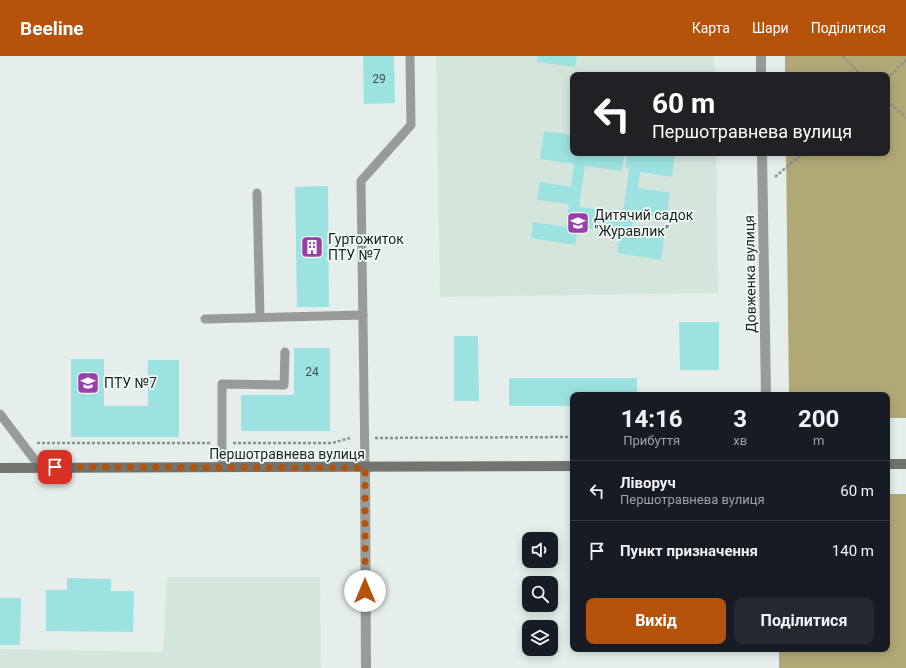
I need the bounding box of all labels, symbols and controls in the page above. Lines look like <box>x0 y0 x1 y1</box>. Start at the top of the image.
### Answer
text: Beeline <box>20 17 84 40</box>
text: Карта <box>692 20 730 36</box>
text: Шари <box>752 20 789 36</box>
text: Поділитися <box>811 20 886 36</box>
house number: 29 <box>372 72 386 86</box>
text: 60 m <box>652 87 715 120</box>
icon: left <box>586 88 638 140</box>
text: Першотравнева вулиця <box>652 121 852 142</box>
place label: Дитячий садок "Журавлик" <box>594 207 694 239</box>
school or university icon: Дитячий садок "Журавлик" <box>565 210 591 236</box>
street label: Довженка вулиця <box>741 215 759 333</box>
place label: Гуртожиток ПТУ №7 <box>328 231 404 263</box>
building icon: Гуртожиток ПТУ №7 <box>299 234 325 260</box>
house number: 24 <box>305 365 319 379</box>
school or university icon: ПТУ №7 <box>75 370 101 396</box>
place label: ПТУ №7 <box>104 375 157 391</box>
text: 14:16 <box>621 405 683 433</box>
text: 3 <box>733 405 747 433</box>
text: 200 <box>798 405 839 433</box>
text: Прибуття <box>623 433 680 448</box>
text: хв <box>733 433 747 448</box>
text: m <box>813 433 824 448</box>
street label: Першотравнева вулиця <box>209 446 365 462</box>
pin <box>38 450 72 484</box>
icon: arrive <box>44 456 66 478</box>
text: Ліворуч <box>620 474 676 492</box>
icon: left <box>586 480 608 502</box>
text: 60 m <box>840 482 874 500</box>
text: Першотравнева вулиця <box>620 492 765 507</box>
map controls <box>522 532 558 656</box>
button: sound <box>522 532 558 568</box>
icon: arrive <box>586 540 608 562</box>
text: Пункт призначення <box>620 542 758 560</box>
text: 140 m <box>832 542 874 560</box>
position arrow <box>344 570 386 612</box>
button: search <box>522 576 558 612</box>
button: Вихід <box>586 598 726 644</box>
button: Поділитися <box>734 598 874 644</box>
button: layers <box>522 620 558 656</box>

